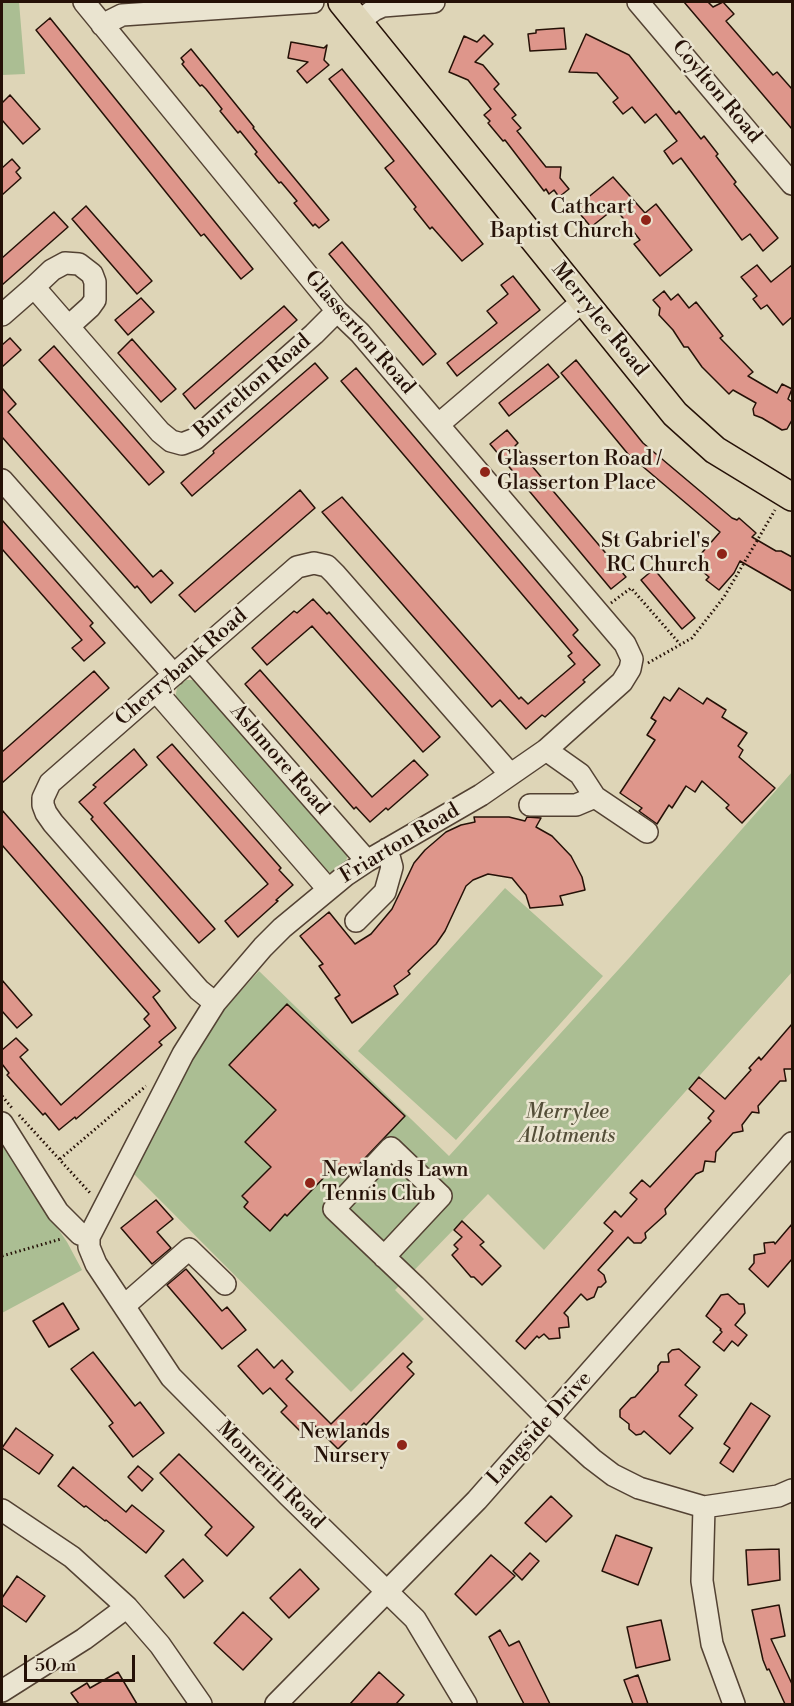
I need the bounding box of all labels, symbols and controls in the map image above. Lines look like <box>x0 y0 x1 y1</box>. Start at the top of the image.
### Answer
street label: Coylton Road <box>666 35 766 149</box>
place label: Cathcart Baptist Church <box>490 195 634 245</box>
marker: Cathcart Baptist Church <box>639 213 653 227</box>
street label: Merrylee Road <box>545 258 653 382</box>
street label: Glasserton Road <box>298 266 420 400</box>
street label: Burrelton Road <box>189 329 317 445</box>
place label: Glasserton Road / Glasserton Place <box>497 447 661 497</box>
marker: Glasserton Road / Glasserton Place <box>478 465 492 479</box>
place label: St Gabriel's RC Church <box>601 529 710 579</box>
marker: St Gabriel's RC Church <box>715 547 729 561</box>
street label: Cherrybank Road <box>111 604 253 732</box>
street label: Ashmore Road <box>224 699 334 821</box>
street label: Friarton Road <box>336 798 464 890</box>
park label: Merrylee Allotments <box>519 1100 615 1150</box>
place label: Newlands Lawn Tennis Club <box>322 1158 469 1208</box>
marker: Newlands Lawn Tennis Club <box>303 1176 317 1190</box>
street label: Langside Drive <box>482 1367 598 1491</box>
street label: Monreith Road <box>211 1417 329 1535</box>
place label: Newlands Nursery <box>299 1420 390 1470</box>
marker: Newlands Nursery <box>395 1438 409 1452</box>
scale bar <box>27 1643 138 1681</box>
text: 50 m <box>35 1654 76 1677</box>

